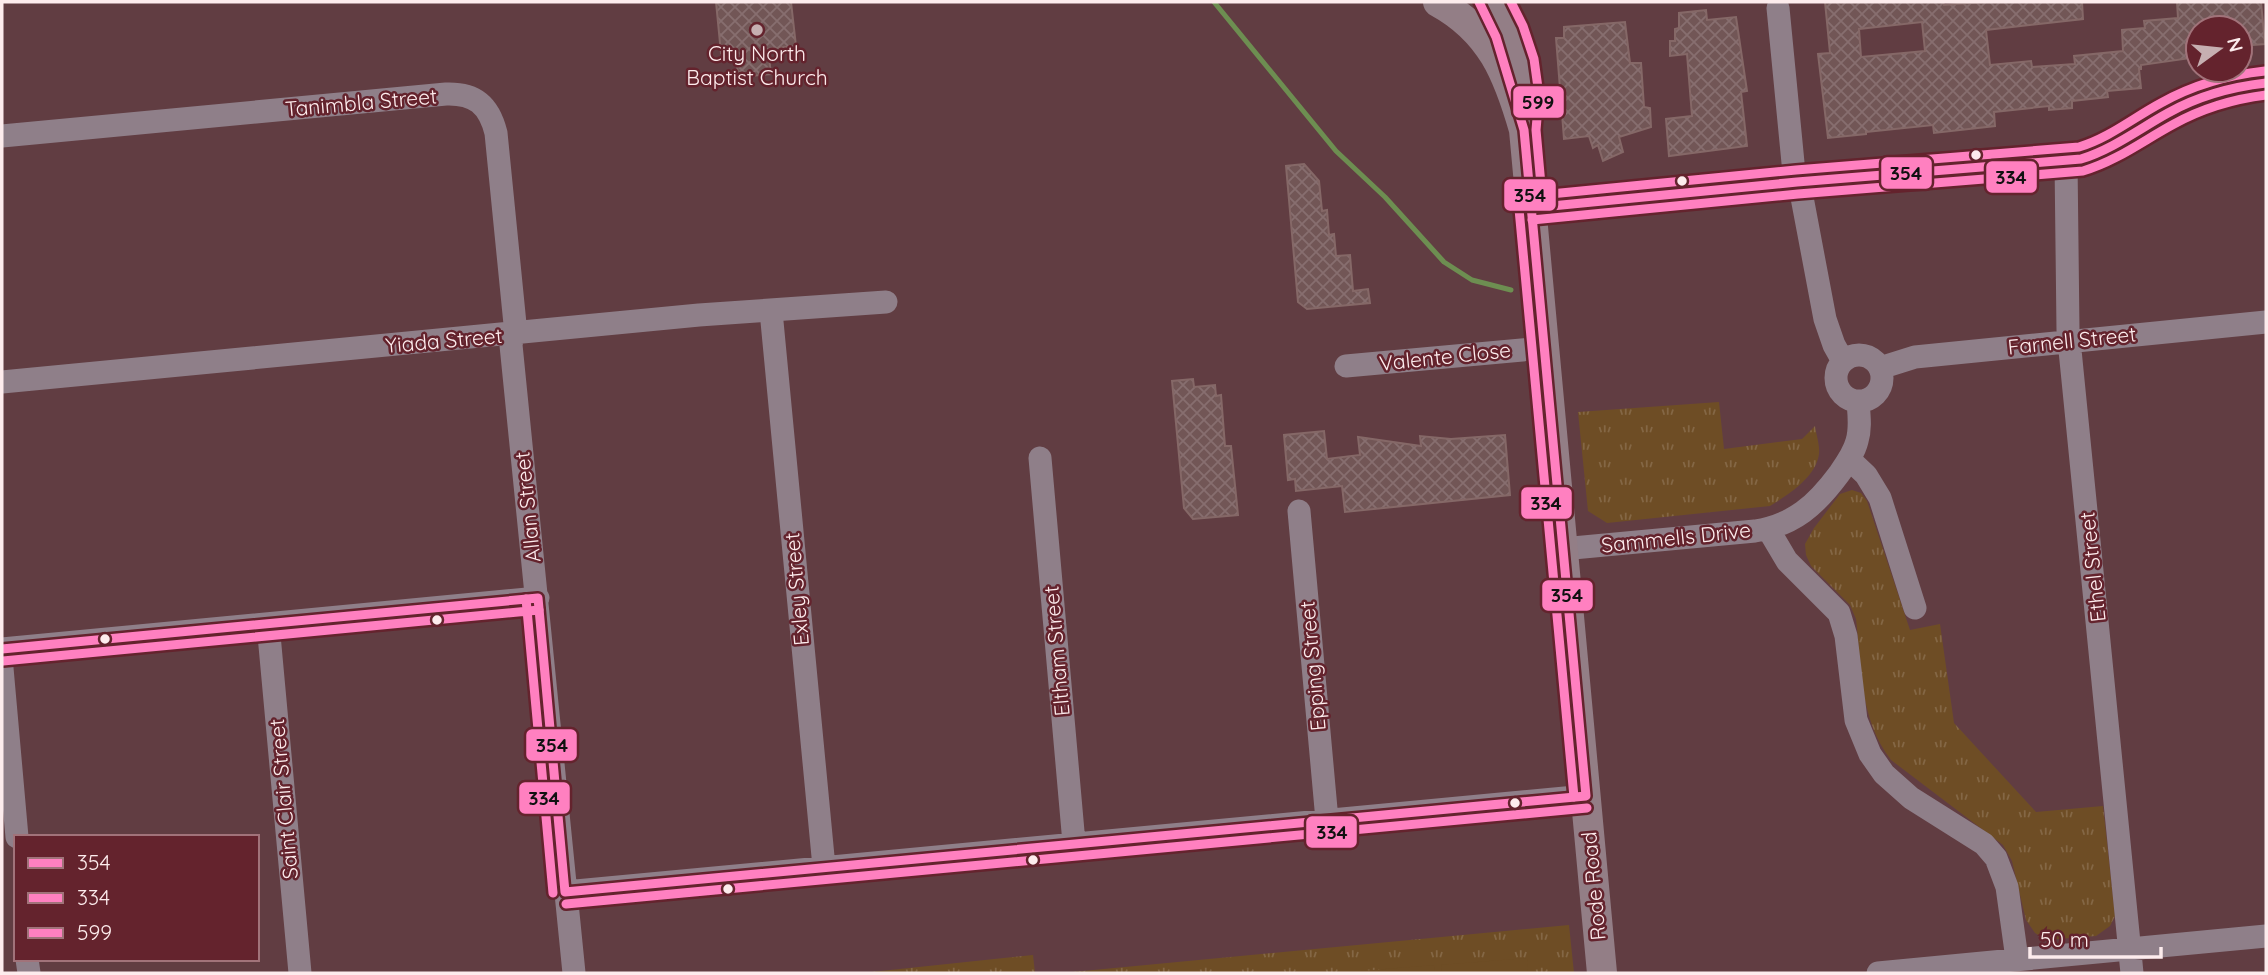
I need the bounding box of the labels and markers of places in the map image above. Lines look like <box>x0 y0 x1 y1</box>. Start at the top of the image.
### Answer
marker: City North Baptist Church <box>749 22 765 38</box>
place label: City North Baptist Church <box>686 40 828 90</box>
unlabelled marker <box>1969 148 1983 162</box>
unlabelled marker <box>1675 174 1689 188</box>
unlabelled marker <box>430 613 444 627</box>
unlabelled marker <box>98 632 112 646</box>
unlabelled marker <box>1508 796 1522 810</box>
unlabelled marker <box>1026 853 1040 867</box>
unlabelled marker <box>721 882 735 896</box>

